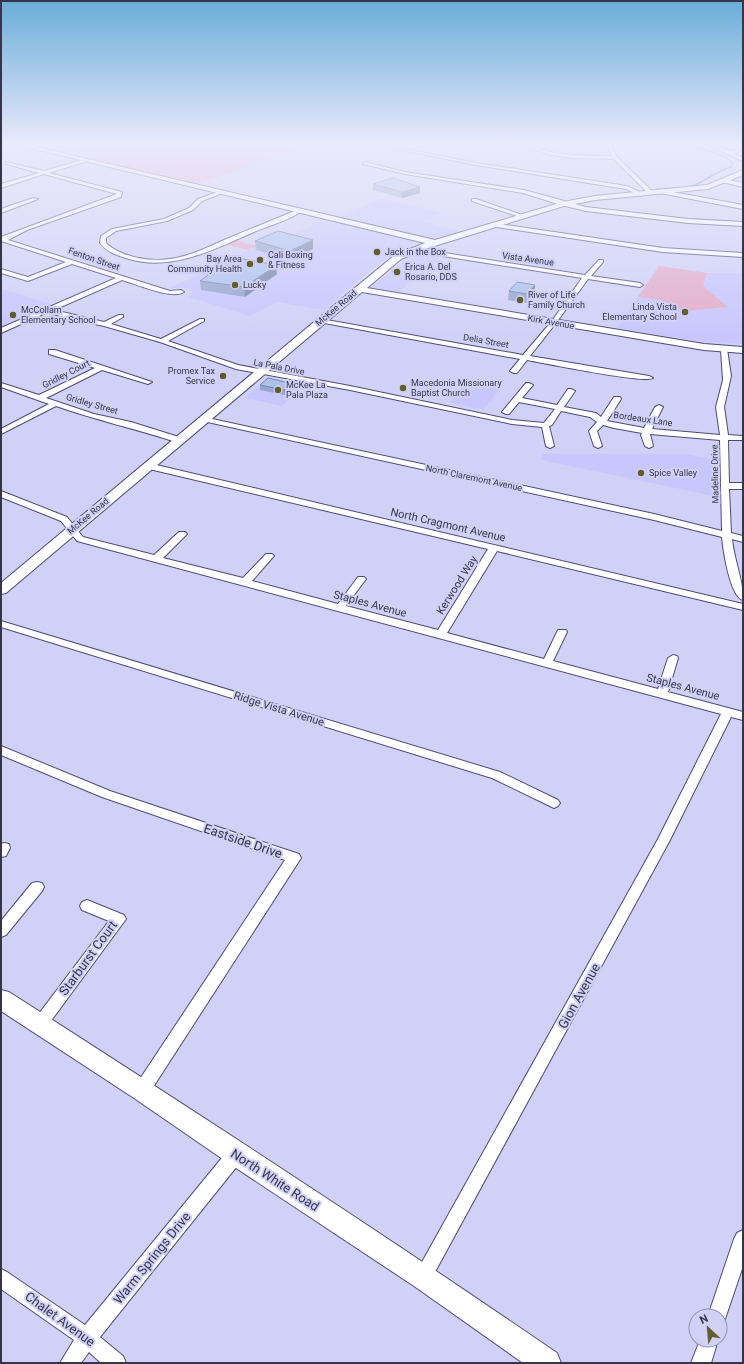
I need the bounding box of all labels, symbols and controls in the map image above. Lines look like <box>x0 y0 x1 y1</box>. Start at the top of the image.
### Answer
street label: Fenton Street <box>67 246 121 272</box>
marker: Jack in the Box <box>372 247 382 257</box>
place label: Jack in the Box <box>385 247 446 257</box>
place label: Cali Boxing & Fitness <box>268 250 313 270</box>
street label: Vista Avenue <box>502 250 555 268</box>
place label: Bay Area Community Health <box>167 254 242 274</box>
marker: Cali Boxing & Fitness <box>255 255 265 265</box>
marker: Bay Area Community Health <box>245 259 255 269</box>
place label: Erica A. Del Rosario, DDS <box>405 262 457 282</box>
marker: Erica A. Del Rosario, DDS <box>392 267 402 277</box>
marker: Lucky <box>230 280 240 290</box>
place label: Lucky <box>243 280 267 290</box>
street label: McKee Road <box>313 288 359 328</box>
place label: River of Life Family Church <box>528 290 585 310</box>
marker: River of Life Family Church <box>515 295 525 305</box>
place label: Linda Vista Elementary School <box>602 302 677 322</box>
place label: McCollam Elementary School <box>21 305 96 325</box>
marker: Linda Vista Elementary School <box>680 307 690 317</box>
marker: McCollam Elementary School <box>8 310 18 320</box>
street label: Kirk Avenue <box>527 313 575 331</box>
street label: Delia Street <box>463 332 510 350</box>
street label: La Pala Drive <box>253 357 306 377</box>
street label: Gridley Court <box>41 358 91 390</box>
place label: Promex Tax Service <box>168 366 216 386</box>
marker: Promex Tax Service <box>218 371 228 381</box>
place label: Macedonia Missionary Baptist Church <box>411 378 502 398</box>
place label: McKee La Pala Plaza <box>286 380 328 400</box>
marker: Macedonia Missionary Baptist Church <box>398 383 408 393</box>
marker: McKee La Pala Plaza <box>273 385 283 395</box>
street label: Gridley Street <box>65 392 119 416</box>
street label: Bordeaux Lane <box>613 410 673 428</box>
street label: Madeline Drive <box>709 444 721 504</box>
street label: North Claremont Avenue <box>425 463 523 493</box>
marker: Spice Valley <box>636 468 646 478</box>
place label: Spice Valley <box>649 468 698 478</box>
street label: McKee Road <box>65 496 111 536</box>
street label: North Cragmont Avenue <box>389 505 507 545</box>
street label: Kerwood Way <box>434 553 481 617</box>
street label: Staples Avenue <box>332 588 408 620</box>
street label: Staples Avenue <box>645 671 721 703</box>
street label: Ridge Vista Avenue <box>232 689 326 729</box>
street label: Eastside Drive <box>202 821 284 861</box>
street label: Starburst Court <box>56 918 120 998</box>
street label: Gion Avenue <box>555 961 603 1031</box>
street label: North White Road <box>228 1146 322 1214</box>
street label: Warm Springs Drive <box>110 1209 194 1307</box>
street label: Chalet Avenue <box>22 1289 98 1349</box>
north arrow <box>688 1308 728 1348</box>
text: N <box>697 1312 710 1327</box>

